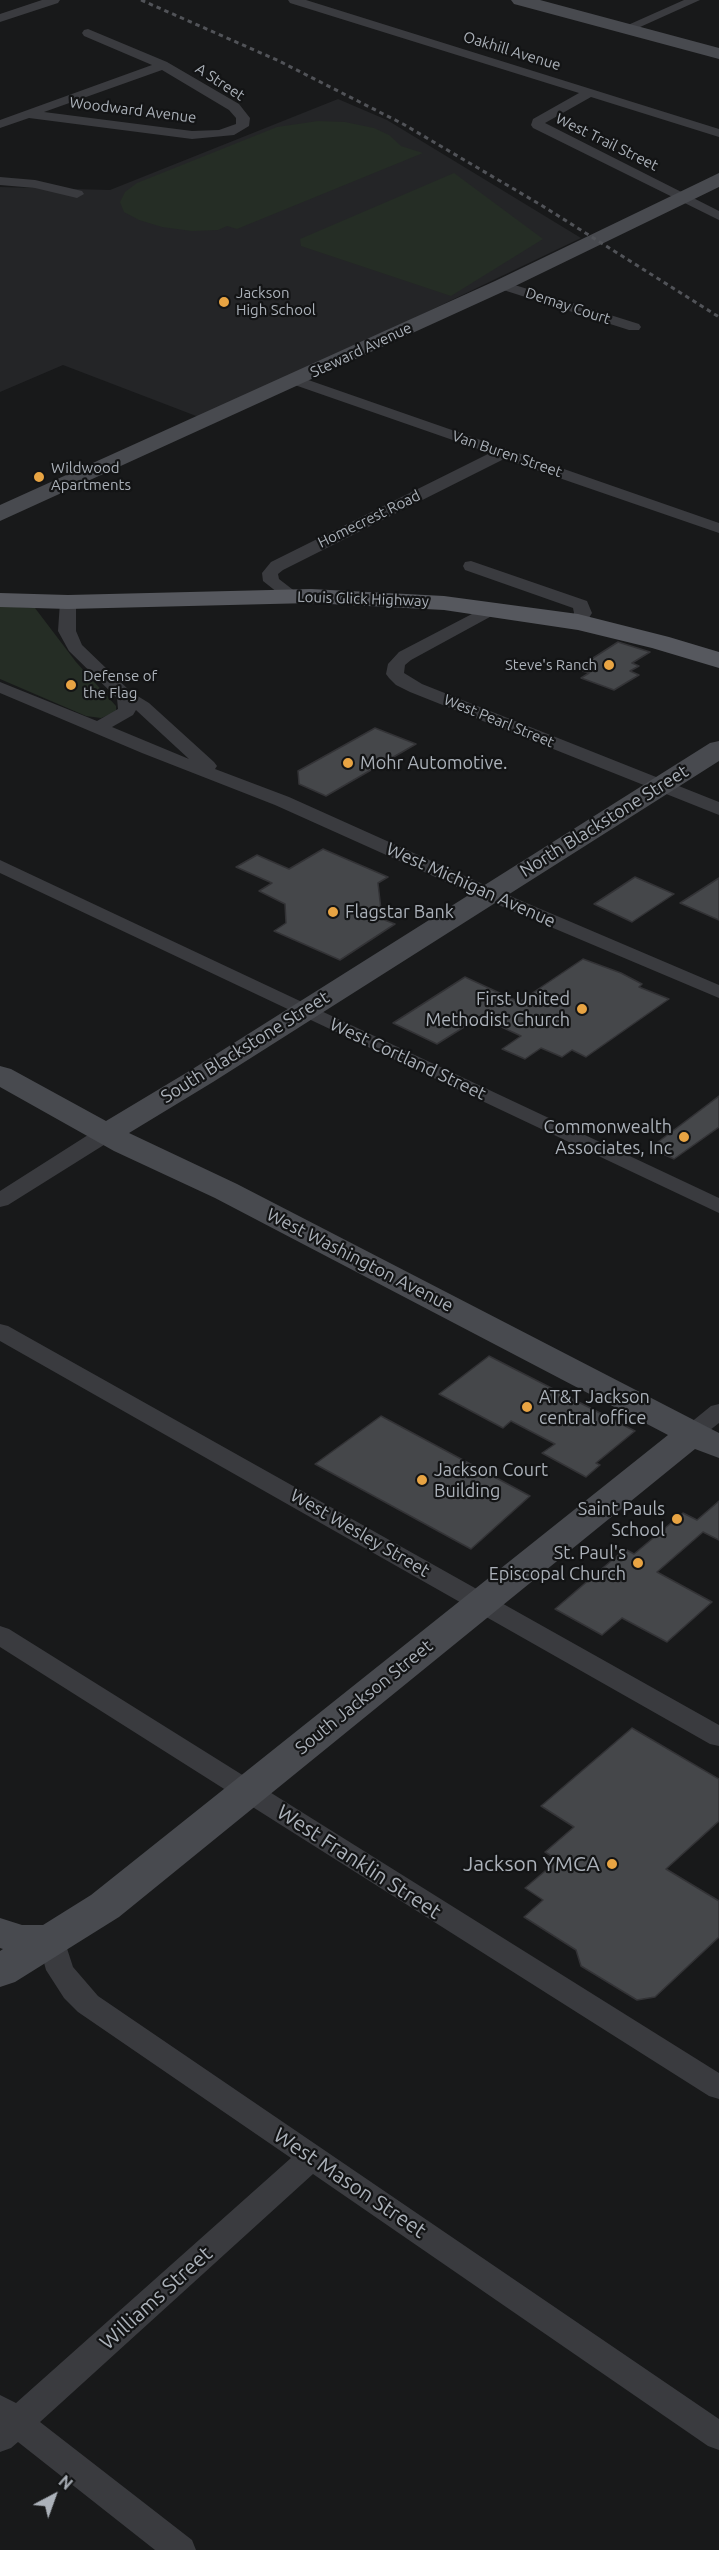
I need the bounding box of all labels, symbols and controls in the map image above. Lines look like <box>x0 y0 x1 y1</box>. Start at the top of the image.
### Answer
street label: Oakhill Avenue <box>461 28 563 74</box>
street label: A Street <box>192 59 248 105</box>
street label: Woodward Avenue <box>69 93 197 127</box>
street label: West Trail Street <box>553 109 661 175</box>
place label: Jackson High School <box>236 284 316 319</box>
street label: Demay Court <box>523 284 613 328</box>
marker: Jackson High School <box>217 295 231 309</box>
street label: Steward Avenue <box>307 319 415 381</box>
street label: Van Buren Street <box>450 427 564 481</box>
place label: Wildwood Apartments <box>51 459 131 494</box>
marker: Wildwood Apartments <box>32 470 46 484</box>
street label: Homecrest Road <box>315 486 423 552</box>
street label: Louis Glick Highway <box>297 588 429 610</box>
place label: Steve's Ranch <box>505 656 597 674</box>
marker: Steve's Ranch <box>602 658 616 672</box>
place label: Defense of the Flag <box>83 667 157 702</box>
marker: Defense of the Flag <box>64 678 78 692</box>
street label: West Pearl Street <box>441 691 557 751</box>
place label: Mohr Automotive. <box>360 752 508 774</box>
marker: Mohr Automotive. <box>341 756 355 770</box>
street label: North Blackstone Street <box>516 760 692 882</box>
street label: West Michigan Avenue <box>383 838 559 932</box>
place label: Flagstar Bank <box>345 901 454 923</box>
marker: Flagstar Bank <box>326 905 340 919</box>
street label: South Blackstone Street <box>157 986 333 1108</box>
place label: First United Methodist Church <box>426 988 570 1030</box>
marker: First United Methodist Church <box>575 1002 589 1016</box>
street label: West Cortland Street <box>326 1013 490 1105</box>
place label: Commonwealth Associates, Inc <box>543 1116 672 1158</box>
marker: Commonwealth Associates, Inc <box>677 1130 691 1144</box>
street label: West Washington Avenue <box>263 1203 457 1317</box>
place label: AT&T Jackson central office <box>539 1386 650 1428</box>
marker: AT&T Jackson central office <box>520 1400 534 1414</box>
place label: Jackson Court Building <box>434 1459 548 1502</box>
marker: Jackson Court Building <box>415 1473 429 1487</box>
street label: West Wesley Street <box>287 1484 433 1582</box>
place label: Saint Pauls School <box>578 1498 665 1540</box>
marker: Saint Pauls School <box>670 1512 684 1526</box>
place label: St. Paul's Episcopal Church <box>489 1542 626 1584</box>
marker: St. Paul's Episcopal Church <box>631 1556 645 1570</box>
street label: South Jackson Street <box>291 1635 437 1759</box>
street label: West Franklin Street <box>272 1799 446 1925</box>
place label: Jackson YMCA <box>463 1851 600 1877</box>
marker: Jackson YMCA <box>605 1857 619 1871</box>
street label: West Mason Street <box>269 2123 431 2243</box>
street label: Williams Street <box>95 2241 217 2355</box>
north arrow <box>24 2466 84 2526</box>
text: N <box>55 2472 76 2493</box>

